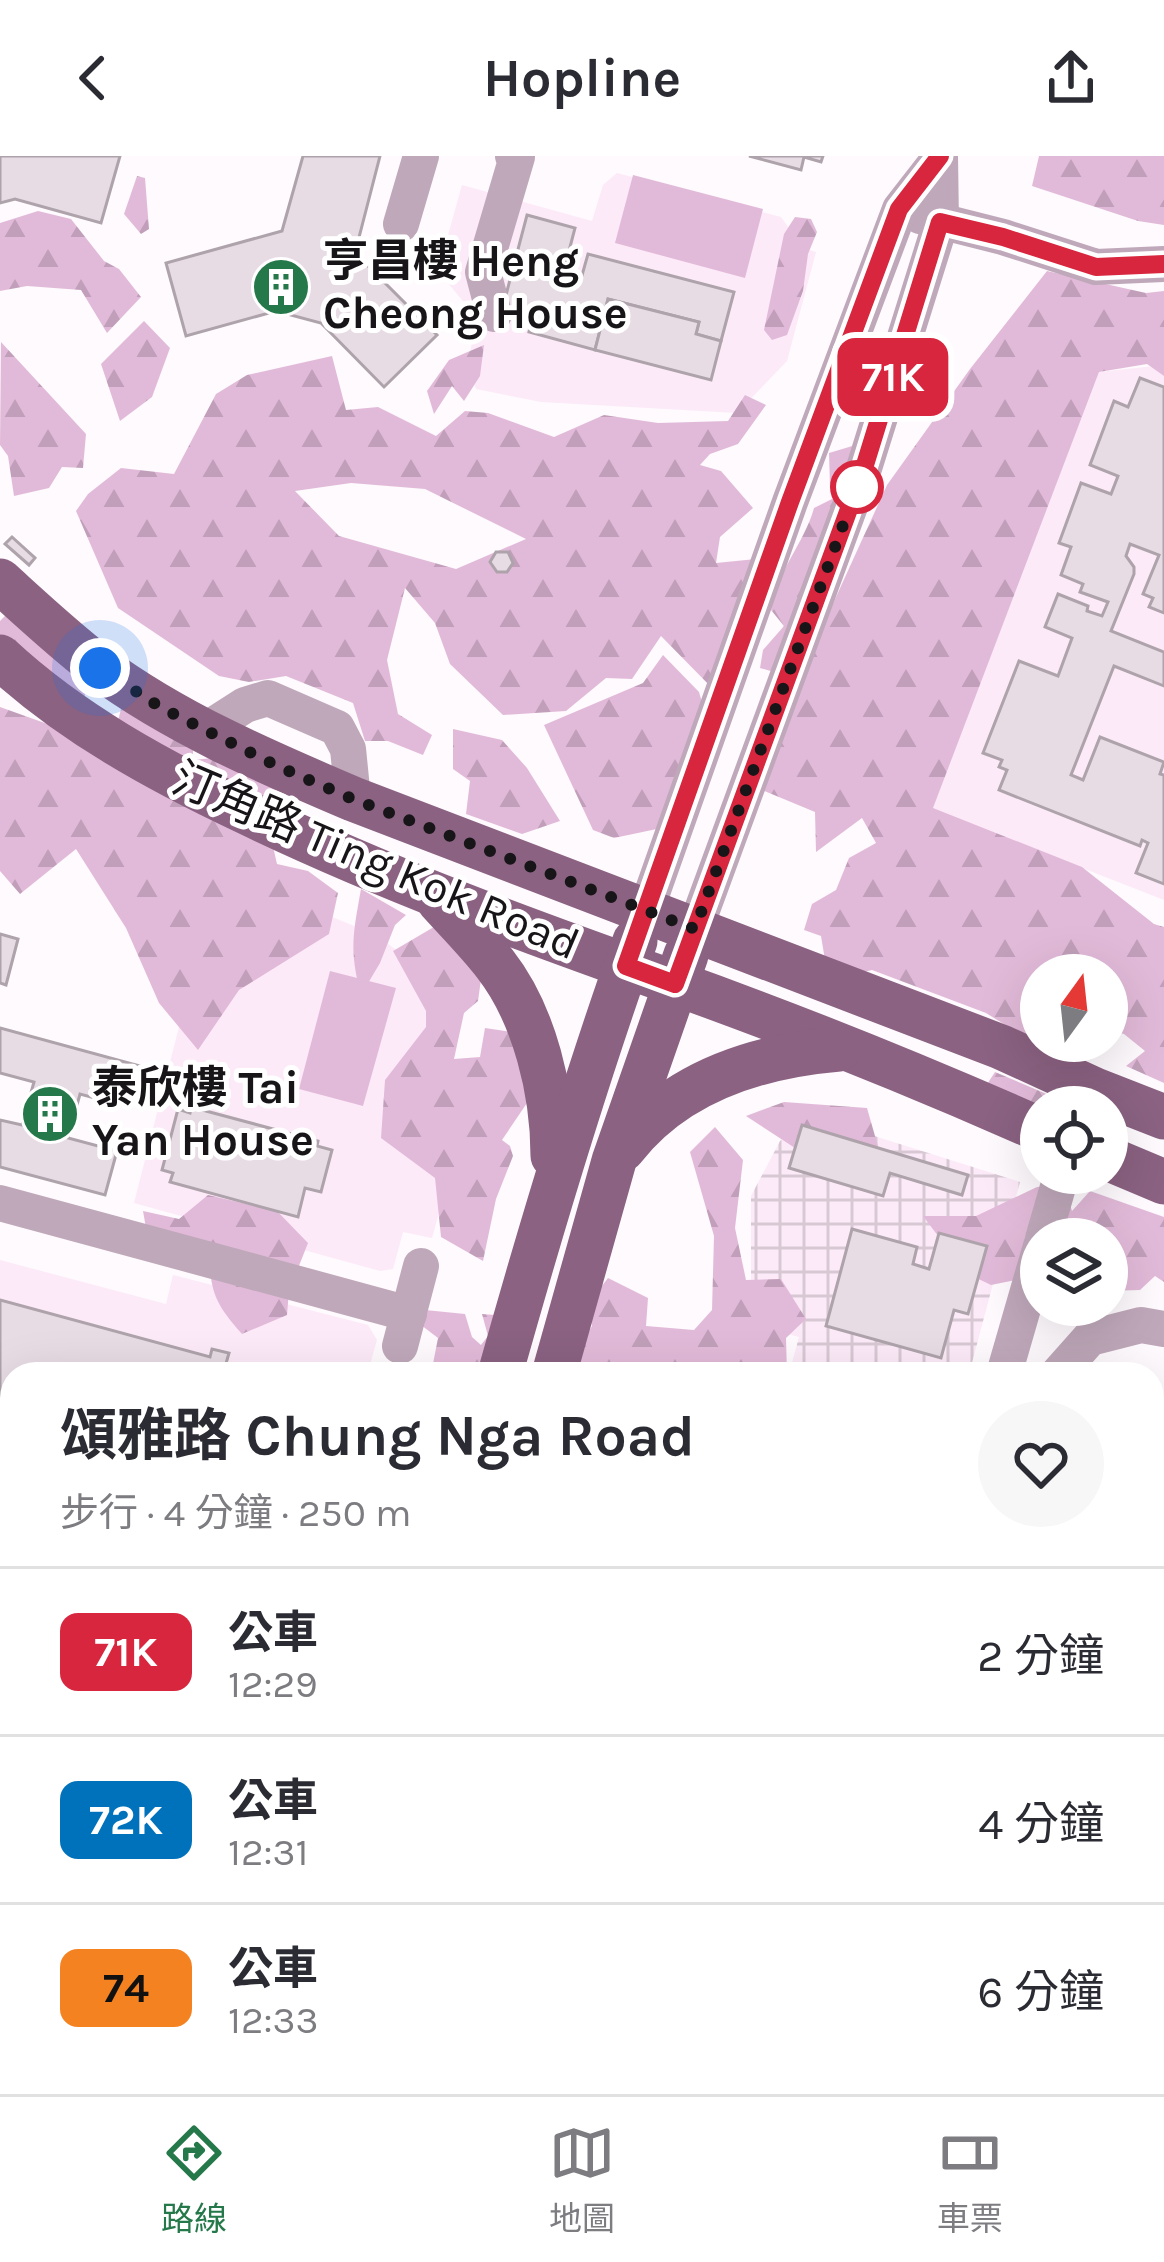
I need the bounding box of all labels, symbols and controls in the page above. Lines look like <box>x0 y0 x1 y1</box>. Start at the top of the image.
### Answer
icon: back <box>60 45 126 111</box>
icon: share <box>1038 45 1104 111</box>
text: Hopline <box>483 46 681 110</box>
place label: 亨昌樓 Heng Cheong House <box>323 235 628 340</box>
building icon: 亨昌樓 Heng Cheong House <box>250 256 312 318</box>
line badge: 71K <box>824 338 962 416</box>
text: 71K <box>861 352 925 402</box>
unlabelled marker <box>832 462 882 512</box>
your location <box>70 638 130 698</box>
street label: 汀角路 Ting Kok Road <box>165 752 587 971</box>
north arrow <box>1020 954 1128 1062</box>
map controls <box>1020 954 1128 1326</box>
place label: 泰欣樓 Tai Yan House <box>92 1062 314 1166</box>
building icon: 泰欣樓 Tai Yan House <box>19 1083 81 1145</box>
button: locate <box>1020 1086 1128 1194</box>
button: layers <box>1020 1218 1128 1326</box>
button: heart <box>978 1401 1104 1527</box>
text: 頌雅路 Chung Nga Road <box>60 1403 695 1469</box>
text: 步行 · 4 分鐘 · 250 m <box>60 1490 412 1536</box>
text: 公車 <box>228 1607 318 1659</box>
text: 71K <box>94 1627 158 1677</box>
text: 2 分鐘 <box>977 1630 1104 1682</box>
text: 12:29 <box>228 1661 318 1707</box>
text: 公車 <box>228 1775 318 1827</box>
text: 72K <box>89 1795 163 1845</box>
text: 4 分鐘 <box>978 1798 1104 1850</box>
text: 12:31 <box>228 1829 308 1875</box>
text: 公車 <box>228 1943 318 1995</box>
text: 74 <box>103 1963 149 2013</box>
text: 6 分鐘 <box>978 1966 1104 2018</box>
text: 12:33 <box>228 1997 319 2043</box>
tab: 路線 <box>161 2120 227 2240</box>
tab: 地圖 <box>549 2120 615 2240</box>
tab: 車票 <box>937 2120 1003 2240</box>

